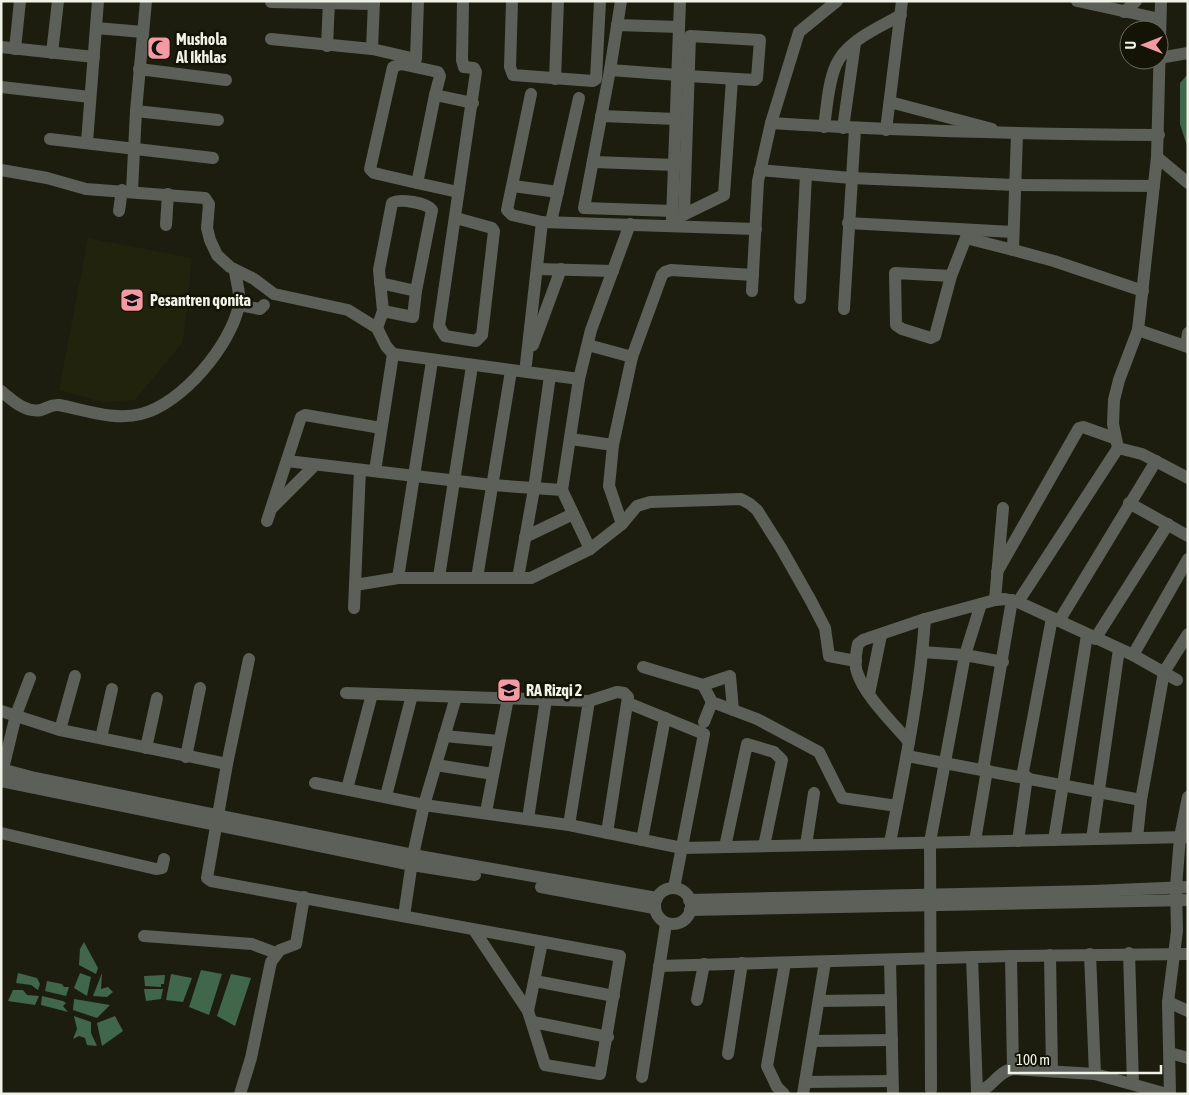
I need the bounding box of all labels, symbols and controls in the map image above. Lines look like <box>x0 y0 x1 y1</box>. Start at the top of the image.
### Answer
north arrow <box>1119 20 1169 70</box>
place label: Mushola Al Ikhlas <box>175 30 227 66</box>
mosque icon: Mushola Al Ikhlas <box>146 35 172 61</box>
text: U <box>1123 41 1139 49</box>
school or university icon: Pesantren qonita <box>119 287 145 313</box>
place label: Pesantren qonita <box>150 291 251 309</box>
school or university icon: RA Rizqi 2 <box>496 677 522 703</box>
place label: RA Rizqi 2 <box>526 681 582 699</box>
scale bar <box>1009 1042 1162 1074</box>
text: 100 m <box>1016 1051 1050 1068</box>

